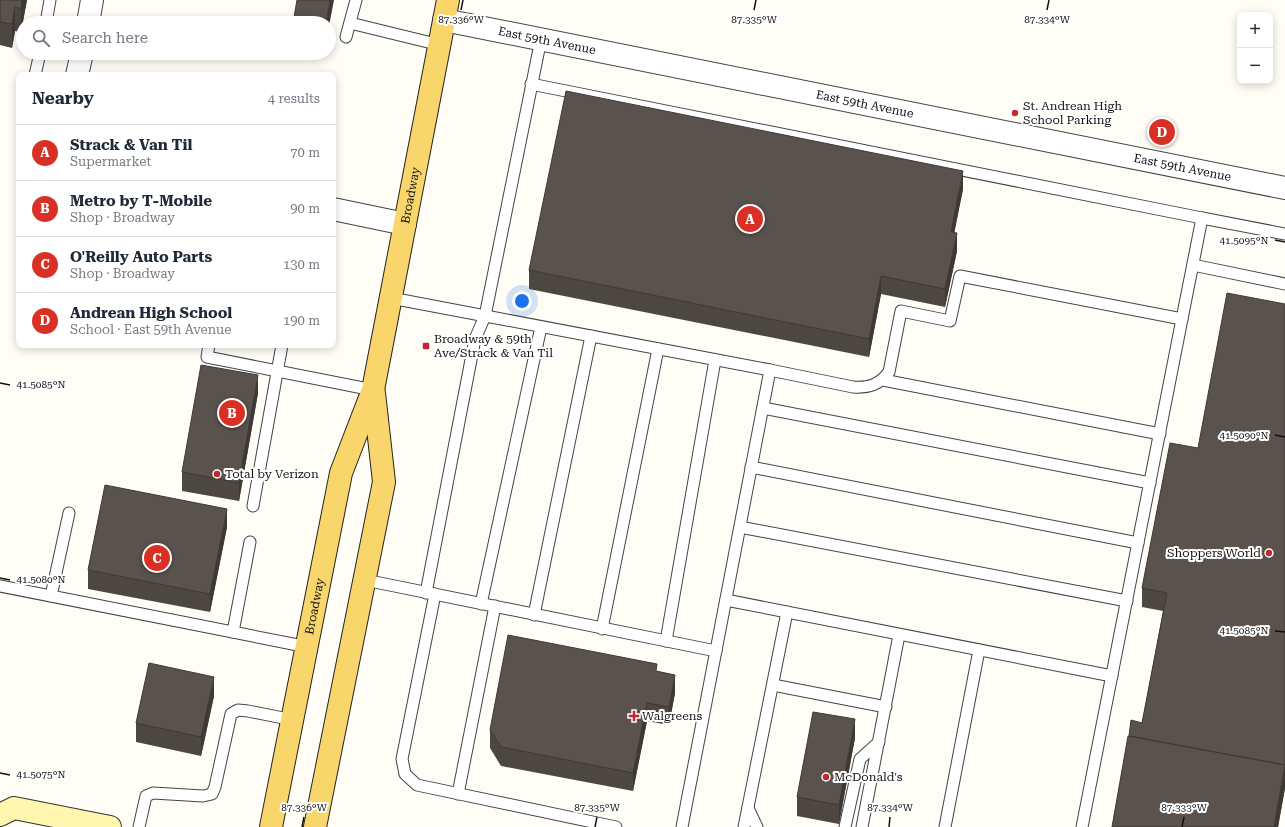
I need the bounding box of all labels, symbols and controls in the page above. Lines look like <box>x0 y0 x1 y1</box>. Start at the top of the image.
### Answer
map controls <box>1237 12 1273 84</box>
button: + <box>1237 12 1273 48</box>
text: 87.336°W <box>438 14 485 25</box>
text: 87.335°W <box>731 14 778 25</box>
text: 87.334°W <box>1024 14 1071 25</box>
search box <box>16 16 336 60</box>
street label: East 59th Avenue <box>497 24 597 57</box>
icon: search <box>30 27 52 49</box>
text: Search here <box>62 29 148 47</box>
button: − <box>1237 48 1273 84</box>
street label: East 59th Avenue <box>815 87 915 121</box>
text: Nearby <box>32 88 94 108</box>
text: 4 results <box>268 91 320 106</box>
place label: St. Andrean High School Parking <box>1023 99 1122 127</box>
marker: St. Andrean High School Parking <box>1010 108 1020 118</box>
pin: D <box>1149 117 1175 147</box>
text: Strack & Van Til <box>70 136 192 154</box>
text: A <box>40 145 50 160</box>
text: 70 m <box>290 145 320 160</box>
street label: East 59th Avenue <box>1132 151 1233 184</box>
text: Supermarket <box>70 154 151 169</box>
street label: Broadway <box>398 165 423 225</box>
text: Metro by T-Mobile <box>70 192 212 210</box>
text: B <box>40 201 50 216</box>
text: 90 m <box>290 201 320 216</box>
pin: A <box>737 204 763 234</box>
text: Shop · Broadway <box>70 210 175 225</box>
text: 41.5095°N <box>1219 235 1269 246</box>
text: O'Reilly Auto Parts <box>70 248 212 266</box>
text: C <box>40 257 50 272</box>
text: 130 m <box>283 257 320 272</box>
text: Shop · Broadway <box>70 266 175 281</box>
your location <box>512 291 532 311</box>
text: Andrean High School <box>70 304 232 322</box>
text: D <box>40 313 50 328</box>
text: 190 m <box>283 313 320 328</box>
text: School · East 59th Avenue <box>70 322 231 337</box>
place label: Broadway & 59th Ave/Strack & Van Til <box>434 332 553 360</box>
marker: Broadway & 59th Ave/Strack & Van Til <box>421 341 431 351</box>
text: 41.5085°N <box>16 379 66 390</box>
pin: B <box>219 398 245 428</box>
text: 41.5090°N <box>1219 430 1269 441</box>
place label: Total by Verizon <box>225 467 319 481</box>
marker: Total by Verizon <box>212 469 222 479</box>
pin: C <box>144 543 170 573</box>
place label: Shoppers World <box>1167 546 1261 560</box>
marker: Shoppers World <box>1264 548 1274 558</box>
text: 41.5080°N <box>16 574 66 585</box>
street label: Broadway <box>302 576 327 636</box>
text: 41.5085°N <box>1219 625 1269 636</box>
place label: Walgreens <box>642 709 702 723</box>
marker: Walgreens <box>629 711 639 721</box>
text: 41.5075°N <box>16 769 66 780</box>
place label: McDonald's <box>834 770 903 784</box>
marker: McDonald's <box>821 772 831 782</box>
text: 87.336°W <box>281 802 328 813</box>
text: 87.335°W <box>574 802 621 813</box>
text: 87.334°W <box>867 802 914 813</box>
text: 87.333°W <box>1161 802 1208 813</box>

